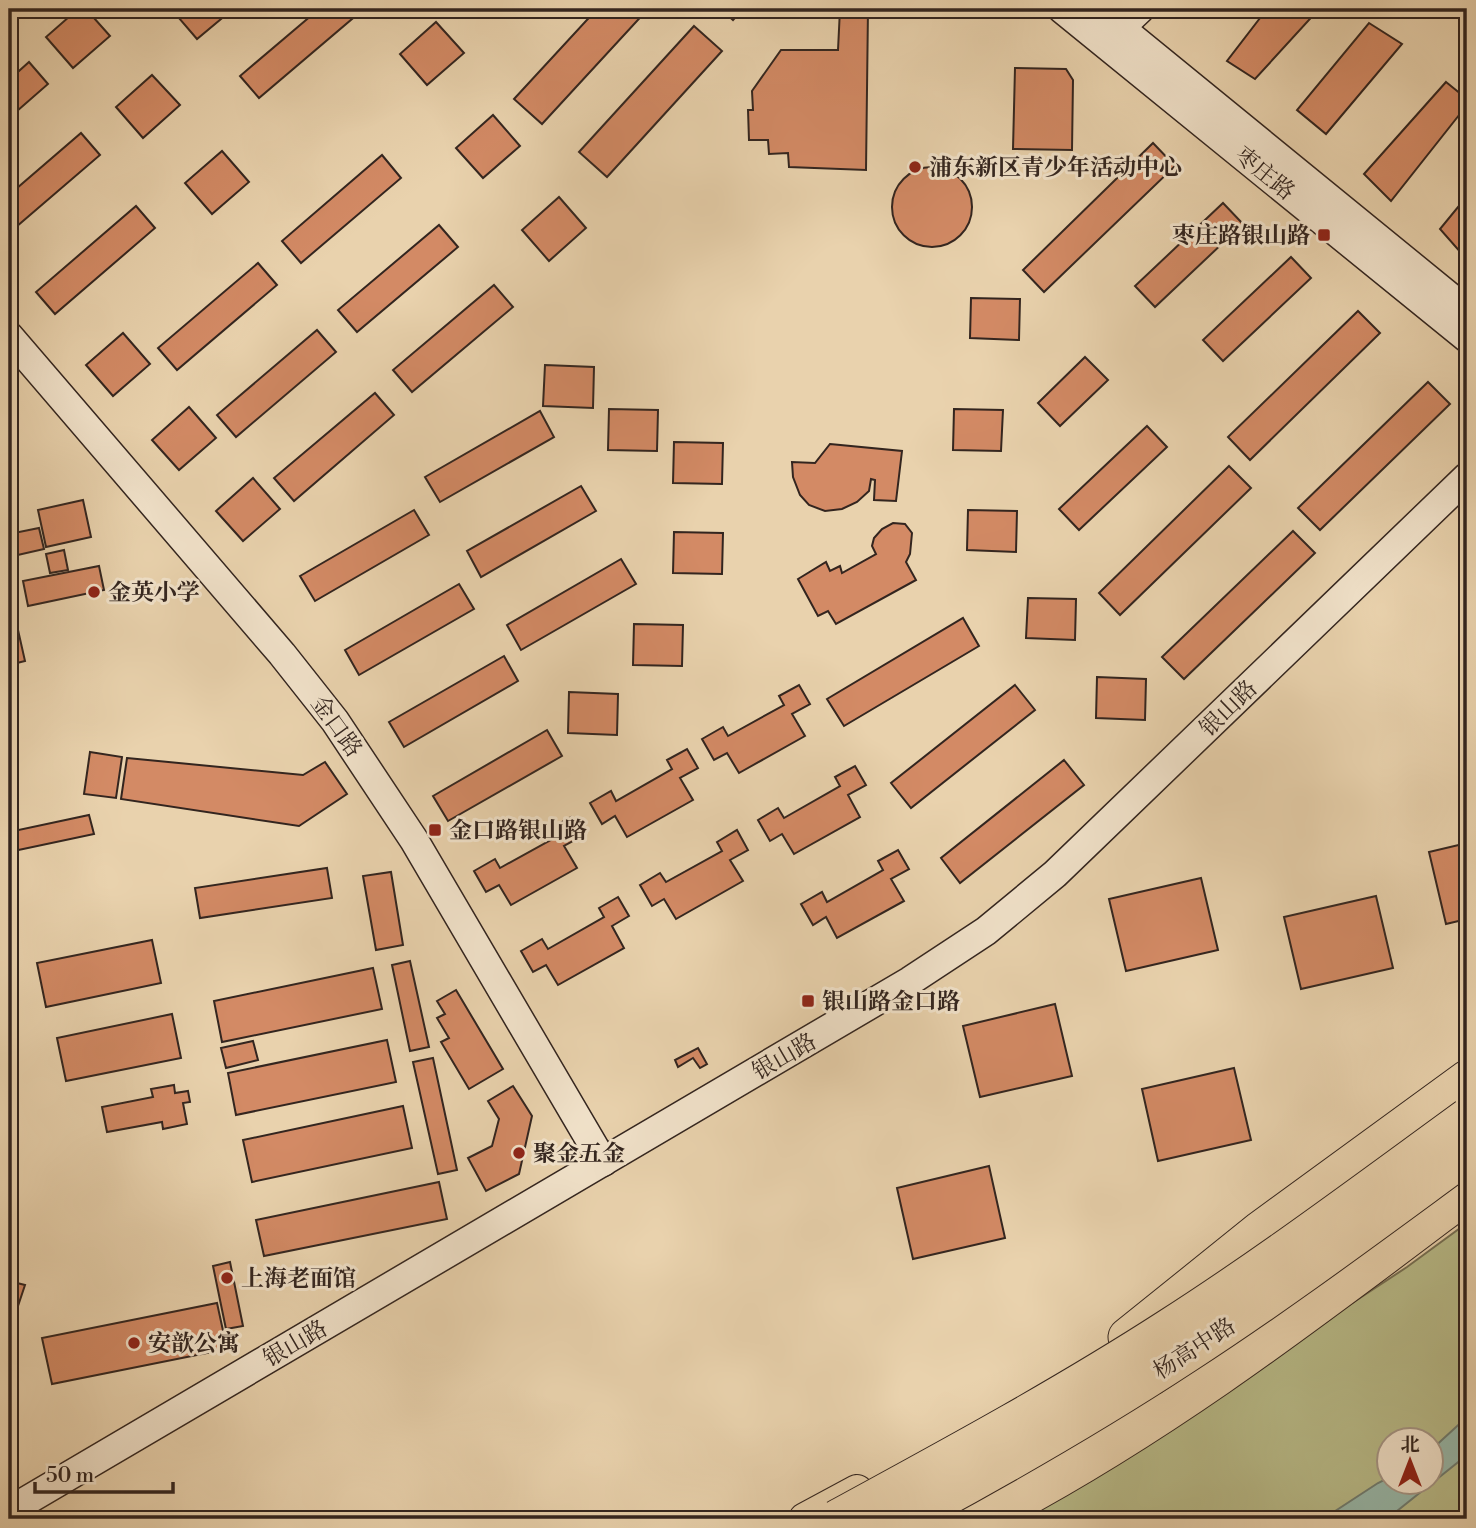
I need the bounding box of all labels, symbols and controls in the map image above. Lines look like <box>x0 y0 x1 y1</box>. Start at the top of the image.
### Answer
street label: 枣庄路 <box>1229 141 1300 206</box>
place label: 浦东新区青少年活动中心 <box>929 154 1182 182</box>
marker: 浦东新区青少年活动中心 <box>907 159 923 175</box>
place label: 枣庄路银山路 <box>1172 222 1310 250</box>
marker: 枣庄路银山路 <box>1316 227 1332 243</box>
place label: 金英小学 <box>108 579 200 607</box>
marker: 金英小学 <box>86 584 102 600</box>
street label: 银山路 <box>1194 675 1263 743</box>
street label: 金口路 <box>305 690 368 763</box>
place label: 金口路银山路 <box>449 817 587 845</box>
marker: 金口路银山路 <box>427 822 443 838</box>
place label: 银山路金口路 <box>822 988 960 1016</box>
marker: 银山路金口路 <box>800 993 816 1009</box>
street label: 银山路 <box>748 1027 821 1086</box>
place label: 聚金五金 <box>533 1140 625 1168</box>
marker: 聚金五金 <box>511 1145 527 1161</box>
place label: 上海老面馆 <box>241 1265 356 1293</box>
marker: 上海老面馆 <box>219 1270 235 1286</box>
street label: 杨高中路 <box>1148 1312 1241 1386</box>
street label: 银山路 <box>259 1314 332 1373</box>
place label: 安歆公寓 <box>148 1330 240 1358</box>
marker: 安歆公寓 <box>126 1335 142 1351</box>
north arrow <box>1374 1426 1444 1496</box>
text: 北 <box>1400 1433 1420 1457</box>
scale bar <box>35 1451 173 1495</box>
text: 50 m <box>46 1463 94 1489</box>

